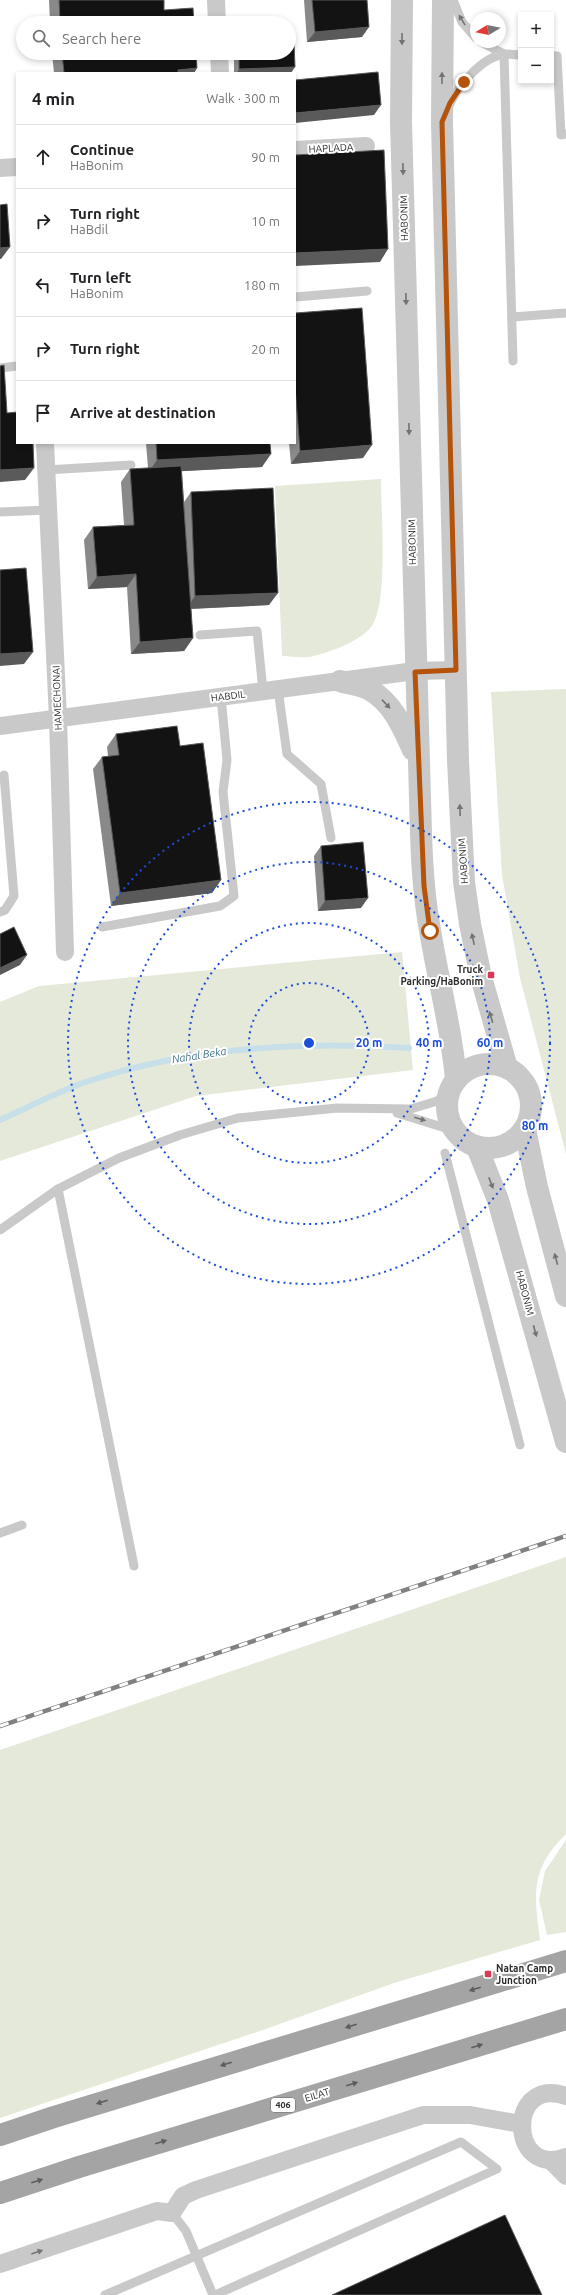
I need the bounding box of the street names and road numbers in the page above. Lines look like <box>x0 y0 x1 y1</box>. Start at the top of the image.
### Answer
street label: HAPLADA <box>308 141 354 155</box>
street label: HABONIM <box>398 195 410 241</box>
street label: HABONIM <box>406 519 418 565</box>
street label: HAMECHONAI <box>50 665 64 731</box>
street label: HABDIL <box>210 688 246 704</box>
street label: HABONIM <box>456 838 470 884</box>
street label: HABONIM <box>514 1269 536 1317</box>
street label: EILAT <box>303 2086 331 2104</box>
road number: 406 <box>271 2098 295 2112</box>

